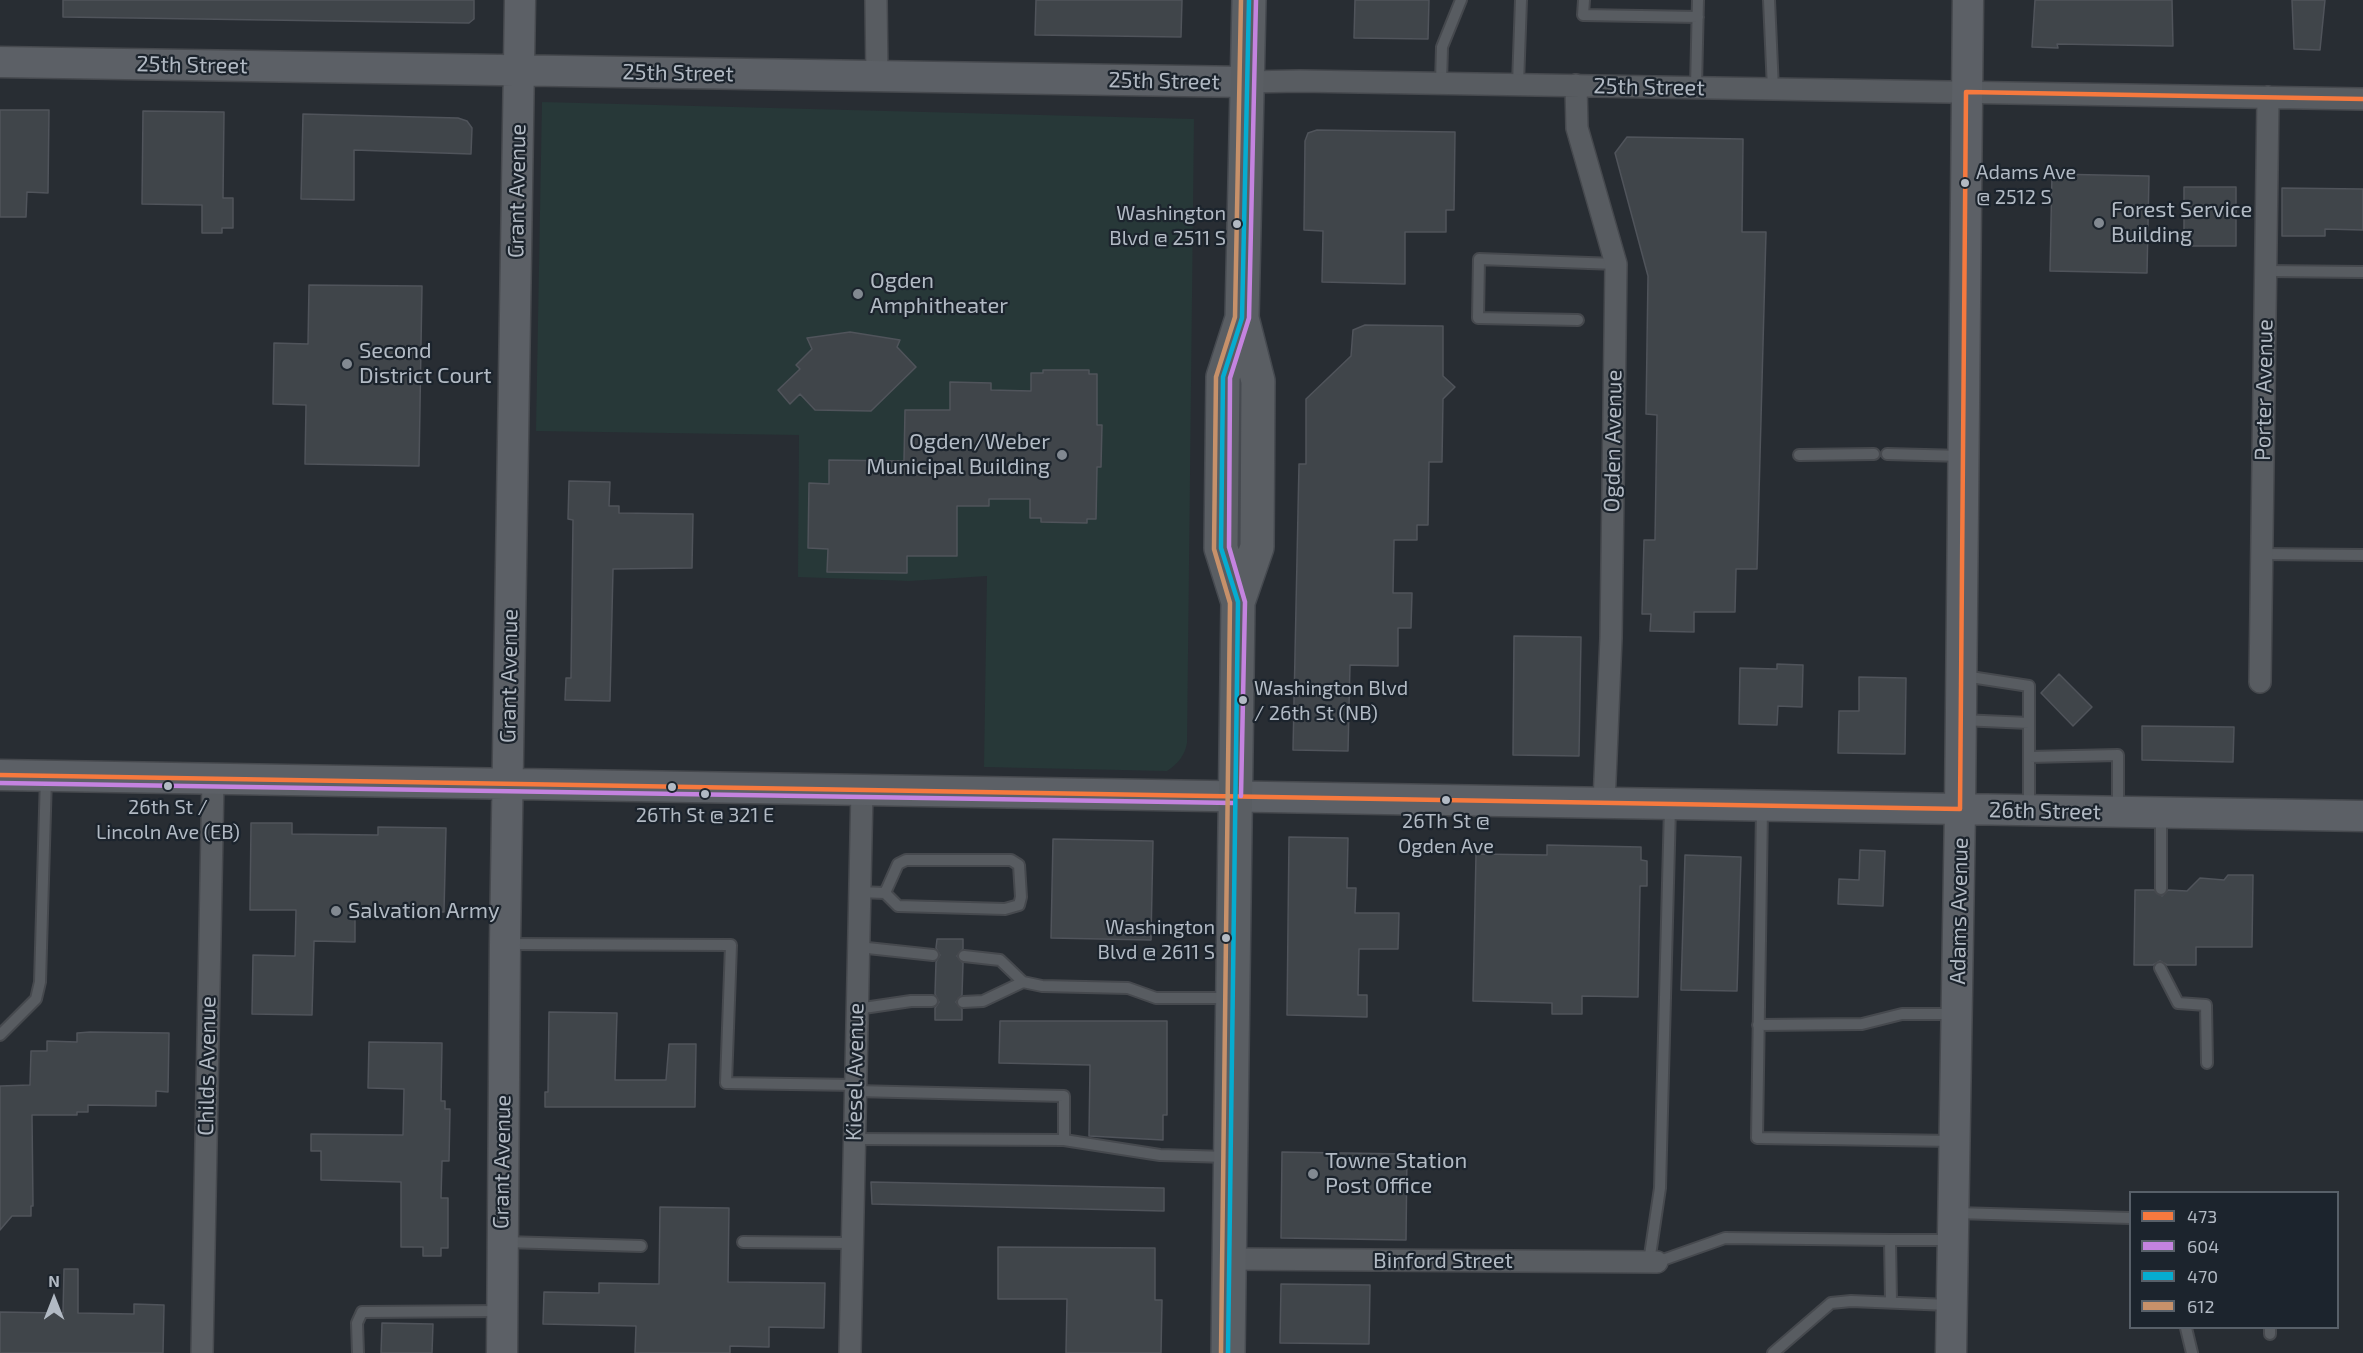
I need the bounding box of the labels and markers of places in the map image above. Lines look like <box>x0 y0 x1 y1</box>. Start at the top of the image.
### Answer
place label: Adams Ave @ 2512 S <box>1976 160 2076 207</box>
marker: Adams Ave @ 2512 S <box>1959 177 1971 189</box>
place label: Forest Service Building <box>2111 197 2252 248</box>
place label: Washington Blvd @ 2511 S <box>1109 201 1226 248</box>
marker: Forest Service Building <box>2092 216 2106 230</box>
marker: Washington Blvd @ 2511 S <box>1231 218 1243 230</box>
place label: Ogden Amphitheater <box>870 268 1008 320</box>
marker: Ogden Amphitheater <box>851 287 865 301</box>
place label: Second District Court <box>359 338 492 390</box>
marker: Second District Court <box>340 357 354 371</box>
place label: Ogden/Weber Municipal Building <box>866 429 1050 481</box>
marker: Ogden/Weber Municipal Building <box>1055 448 1069 462</box>
place label: Washington Blvd / 26th St (NB) <box>1254 676 1408 723</box>
marker: Washington Blvd / 26th St (NB) <box>1237 694 1249 706</box>
marker: 26th St / Lincoln Ave (EB) <box>162 780 174 792</box>
unlabelled marker <box>666 781 678 793</box>
marker: 26Th St @ 321 E <box>699 788 711 800</box>
marker: 26Th St @ Ogden Ave <box>1440 794 1452 806</box>
place label: 26th St / Lincoln Ave (EB) <box>96 795 240 842</box>
place label: 26Th St @ 321 E <box>636 803 774 827</box>
place label: 26Th St @ Ogden Ave <box>1398 809 1494 856</box>
place label: Salvation Army <box>348 898 500 924</box>
marker: Salvation Army <box>329 904 343 918</box>
place label: Washington Blvd @ 2611 S <box>1098 915 1215 962</box>
marker: Washington Blvd @ 2611 S <box>1220 932 1232 944</box>
place label: Towne Station Post Office <box>1325 1148 1467 1200</box>
marker: Towne Station Post Office <box>1306 1167 1320 1181</box>

